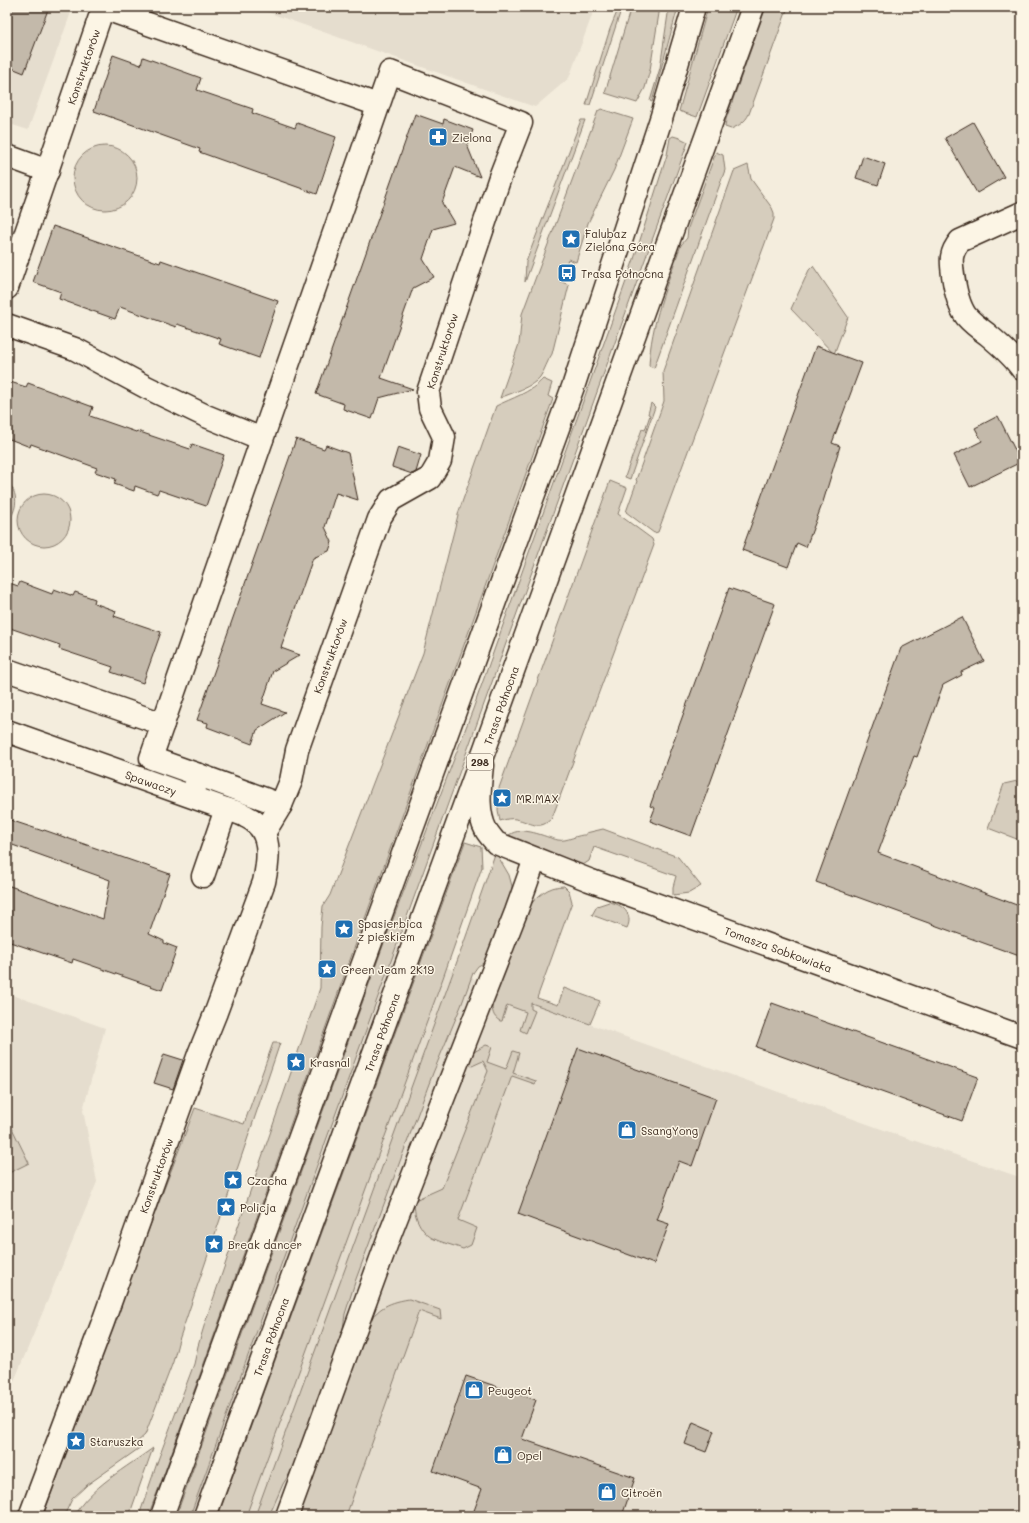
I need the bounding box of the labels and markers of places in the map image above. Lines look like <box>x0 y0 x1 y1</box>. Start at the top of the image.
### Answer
pharmacy icon: Zielona <box>427 126 449 148</box>
place label: Zielona <box>452 130 492 145</box>
place label: Falubaz Zielona Góra <box>585 226 656 254</box>
place icon: Falubaz Zielona Góra <box>560 228 582 250</box>
bus stop icon: Trasa Północna <box>556 262 578 284</box>
place label: Trasa Północna <box>581 266 664 281</box>
place icon: MR.MAX <box>491 787 513 809</box>
place label: MR.MAX <box>516 791 559 806</box>
place label: Spasierbica z pieskiem <box>358 916 423 944</box>
place icon: Spasierbica z pieskiem <box>333 918 355 940</box>
place icon: Green Jeam 2K19 <box>316 958 338 980</box>
place label: Green Jeam 2K19 <box>341 962 435 977</box>
place icon: Krasnal <box>285 1051 307 1073</box>
place label: Krasnal <box>310 1055 350 1070</box>
shop icon: SsangYong <box>616 1119 638 1141</box>
place label: SsangYong <box>641 1123 698 1138</box>
place icon: Czacha <box>222 1169 244 1191</box>
place label: Czacha <box>247 1173 287 1188</box>
place icon: Policja <box>215 1196 237 1218</box>
place label: Policja <box>240 1200 277 1215</box>
place icon: Break dancer <box>203 1233 225 1255</box>
place label: Break dancer <box>228 1237 302 1252</box>
shop icon: Peugeot <box>463 1379 485 1401</box>
place label: Peugeot <box>488 1383 532 1398</box>
place icon: Staruszka <box>65 1430 87 1452</box>
place label: Staruszka <box>90 1434 144 1449</box>
shop icon: Opel <box>492 1444 514 1466</box>
place label: Opel <box>517 1448 542 1463</box>
shop icon: Citroën <box>596 1481 618 1503</box>
place label: Citroën <box>621 1485 662 1500</box>

